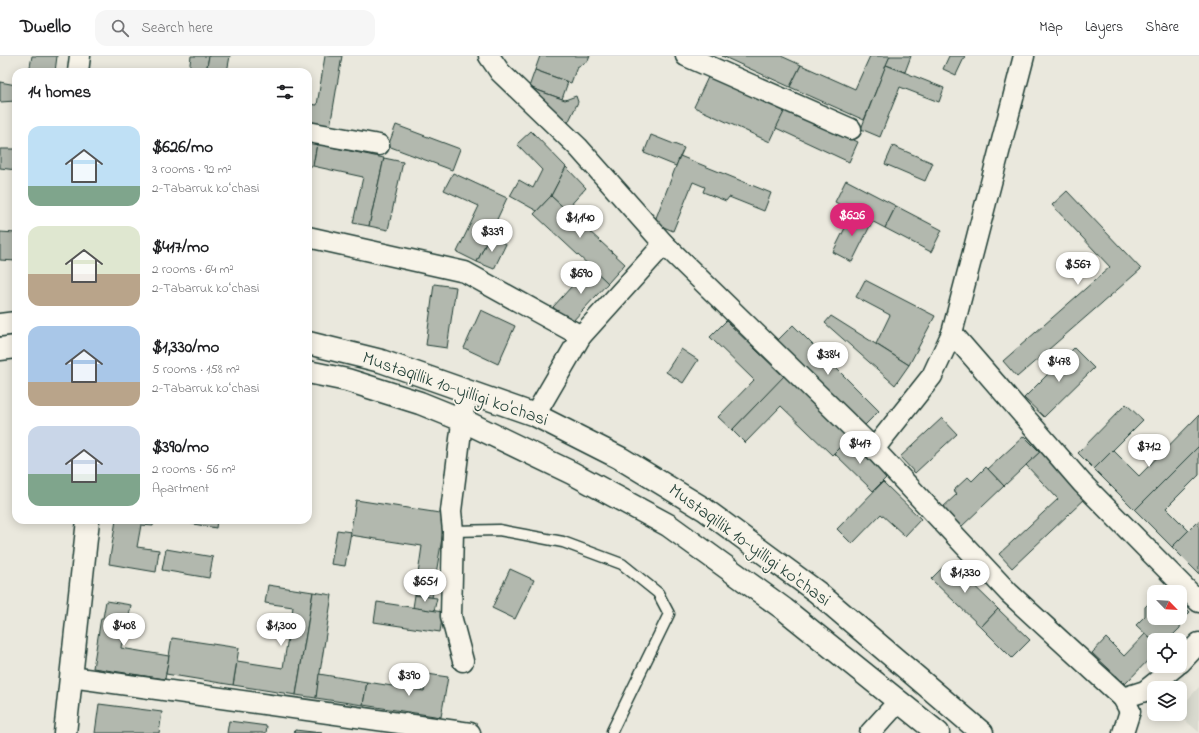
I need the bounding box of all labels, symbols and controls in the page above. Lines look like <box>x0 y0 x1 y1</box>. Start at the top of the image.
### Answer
search box <box>95 10 375 46</box>
text: Dwello <box>20 14 71 41</box>
icon: search <box>109 17 131 39</box>
text: Search here <box>141 17 213 39</box>
text: Map <box>1039 17 1063 38</box>
text: Layers <box>1085 17 1123 38</box>
text: Share <box>1145 17 1179 38</box>
text: 14 homes <box>28 80 91 105</box>
icon: filters <box>274 81 296 103</box>
text: $626/mo <box>152 135 213 160</box>
icon: home <box>60 142 108 190</box>
text: 3 rooms · 92 m² <box>152 160 232 179</box>
text: 2-Tabarruk koʻchasi <box>152 179 259 198</box>
pin: $626 <box>828 203 876 237</box>
pin: $1,140 <box>547 205 613 239</box>
text: $626 <box>839 206 865 225</box>
text: $1,140 <box>565 208 595 227</box>
pin: $339 <box>468 219 516 253</box>
text: $339 <box>481 222 503 241</box>
text: $417/mo <box>152 235 209 260</box>
icon: home <box>60 242 108 290</box>
pin: $567 <box>1054 252 1102 286</box>
text: $567 <box>1065 255 1091 274</box>
text: 2 rooms · 64 m² <box>152 260 234 279</box>
pin: $690 <box>557 261 605 295</box>
text: $690 <box>569 264 593 283</box>
text: 2-Tabarruk koʻchasi <box>152 279 259 298</box>
text: $1,330/mo <box>152 335 219 360</box>
icon: home <box>60 342 108 390</box>
pin: $384 <box>804 342 852 376</box>
text: $384 <box>816 345 840 364</box>
street label: Mustaqillik 10-yilligi ko'chasi <box>358 346 551 435</box>
pin: $478 <box>1035 349 1083 383</box>
text: $478 <box>1047 352 1071 371</box>
text: 5 rooms · 158 m² <box>152 360 240 379</box>
text: 2-Tabarruk koʻchasi <box>152 379 259 398</box>
pin: $417 <box>836 431 884 465</box>
text: $417 <box>849 434 871 453</box>
pin: $712 <box>1125 434 1173 468</box>
text: $390/mo <box>152 435 209 460</box>
text: $712 <box>1137 437 1161 456</box>
icon: home <box>60 442 108 490</box>
text: 2 rooms · 56 m² <box>152 460 236 479</box>
street label: Mustaqillik 10-yilligi ko'chasi <box>662 478 835 615</box>
text: Apartment <box>152 479 209 498</box>
pin: $1,330 <box>932 560 998 594</box>
text: $1,330 <box>950 563 980 582</box>
pin: $651 <box>401 569 449 603</box>
text: $651 <box>412 572 438 591</box>
north arrow <box>1147 585 1187 625</box>
map controls <box>1147 585 1187 721</box>
pin: $408 <box>100 613 148 647</box>
pin: $1,300 <box>248 613 314 647</box>
text: $408 <box>112 616 136 635</box>
text: $1,300 <box>266 616 296 635</box>
button: locate <box>1147 633 1187 673</box>
pin: $390 <box>385 663 433 697</box>
text: $390 <box>398 666 420 685</box>
button: layers <box>1147 681 1187 721</box>

